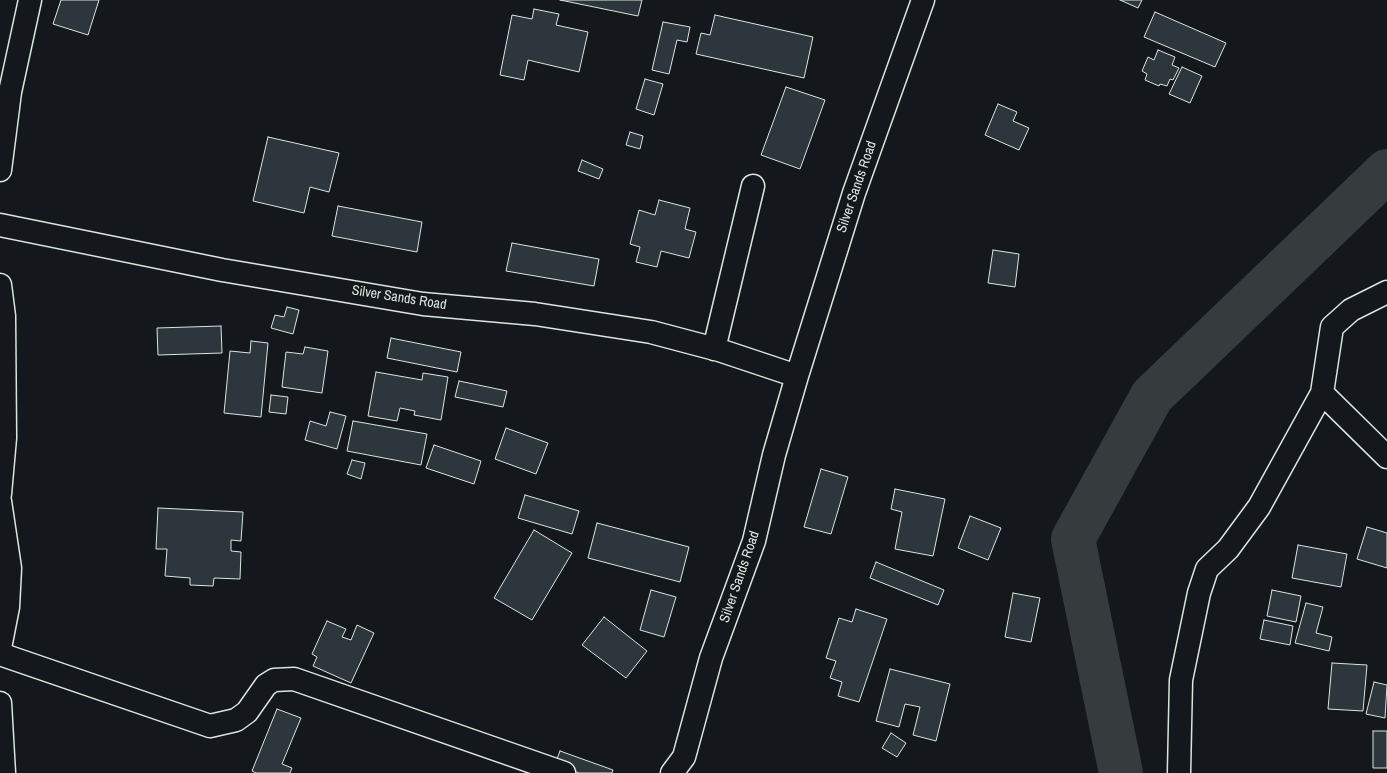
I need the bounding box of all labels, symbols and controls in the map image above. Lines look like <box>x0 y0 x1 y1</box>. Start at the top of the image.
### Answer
street label: Silver Sands Road <box>833 139 881 235</box>
street label: Silver Sands Road <box>350 282 448 314</box>
street label: Silver Sands Road <box>716 529 764 625</box>

